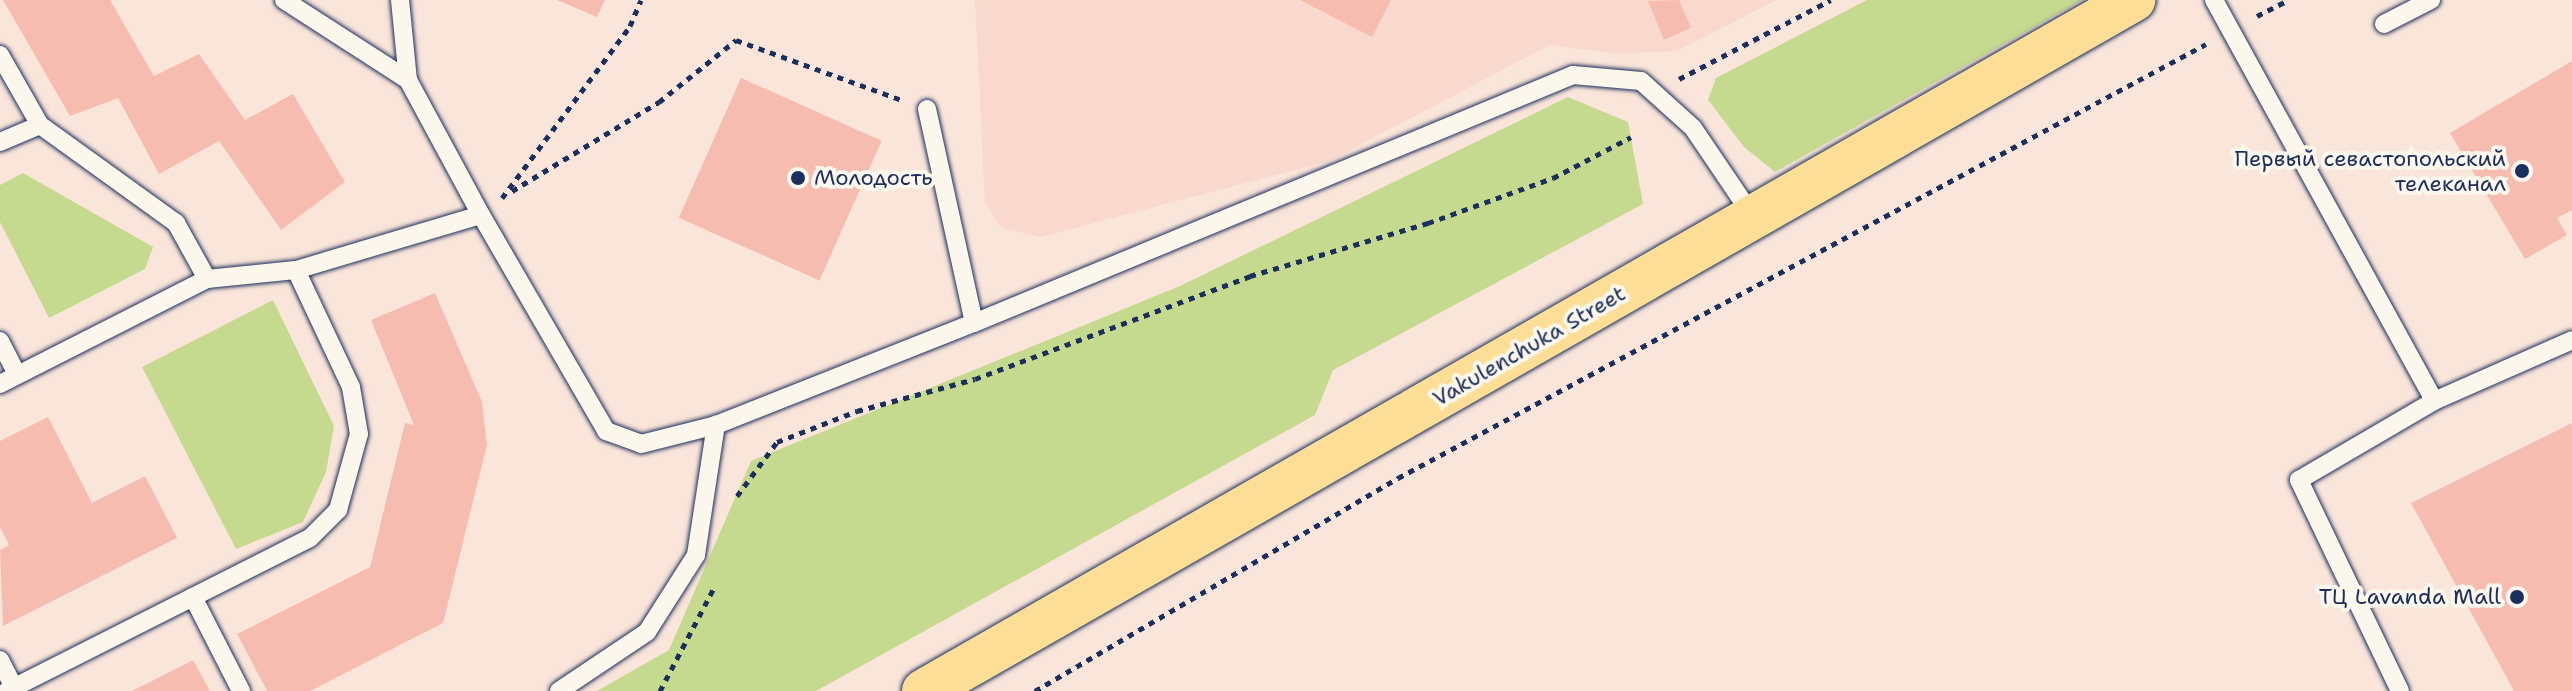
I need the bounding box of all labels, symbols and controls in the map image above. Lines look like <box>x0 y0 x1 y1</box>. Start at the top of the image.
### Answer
place label: Первый севастопольский телеканал <box>2234 145 2506 196</box>
marker: Первый севастопольский телеканал <box>2513 162 2531 180</box>
place label: Молодость <box>814 165 933 191</box>
marker: Молодость <box>789 169 807 187</box>
street label: Vakulenchuka Street <box>1428 280 1630 412</box>
place label: ТЦ Lavanda Mall <box>2319 584 2501 610</box>
marker: ТЦ Lavanda Mall <box>2508 588 2526 606</box>

